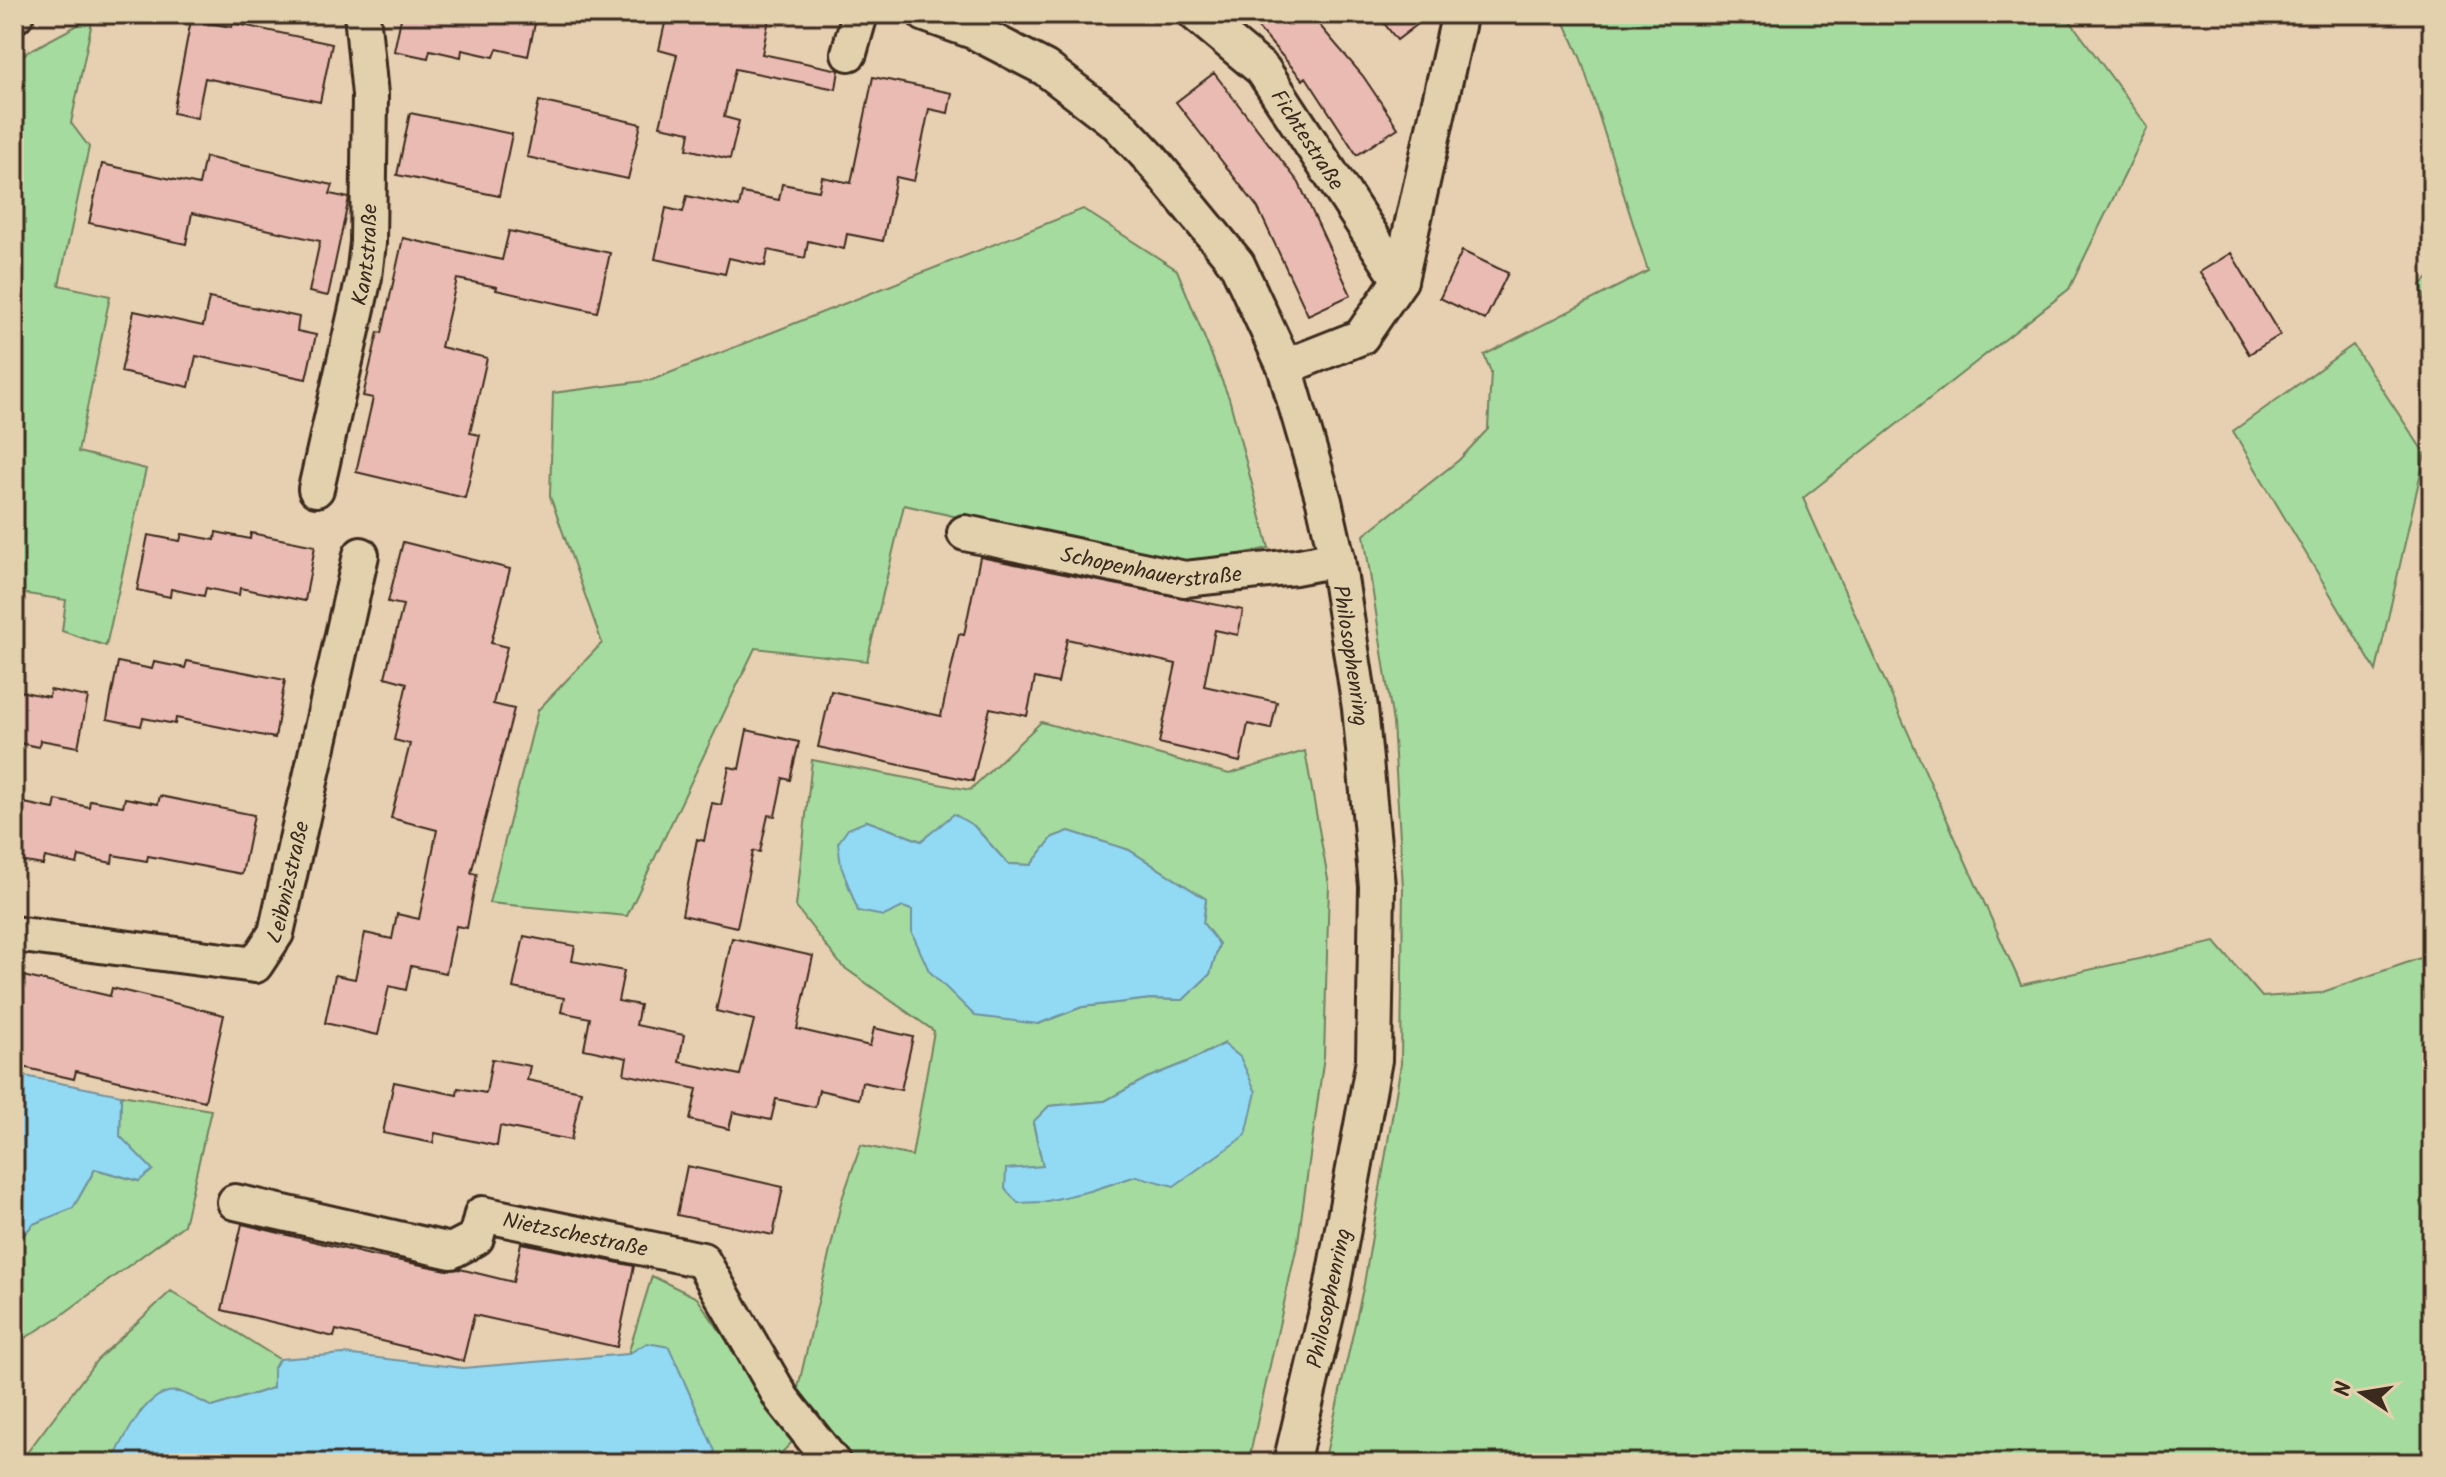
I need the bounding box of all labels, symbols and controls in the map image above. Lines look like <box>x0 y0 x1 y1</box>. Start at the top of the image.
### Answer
street label: Fichtestraße <box>1260 83 1352 198</box>
street label: Kantstraße <box>343 203 389 309</box>
street label: Schopenhauerstraße <box>1057 538 1244 599</box>
street label: Philosophenring <box>1321 583 1377 728</box>
street label: Leibnizstraße <box>258 818 321 952</box>
street label: Nietzschestraße <box>499 1204 651 1268</box>
street label: Philosophenring <box>1299 1225 1362 1372</box>
north arrow <box>2322 1353 2402 1433</box>
text: N <box>2326 1379 2363 1400</box>

